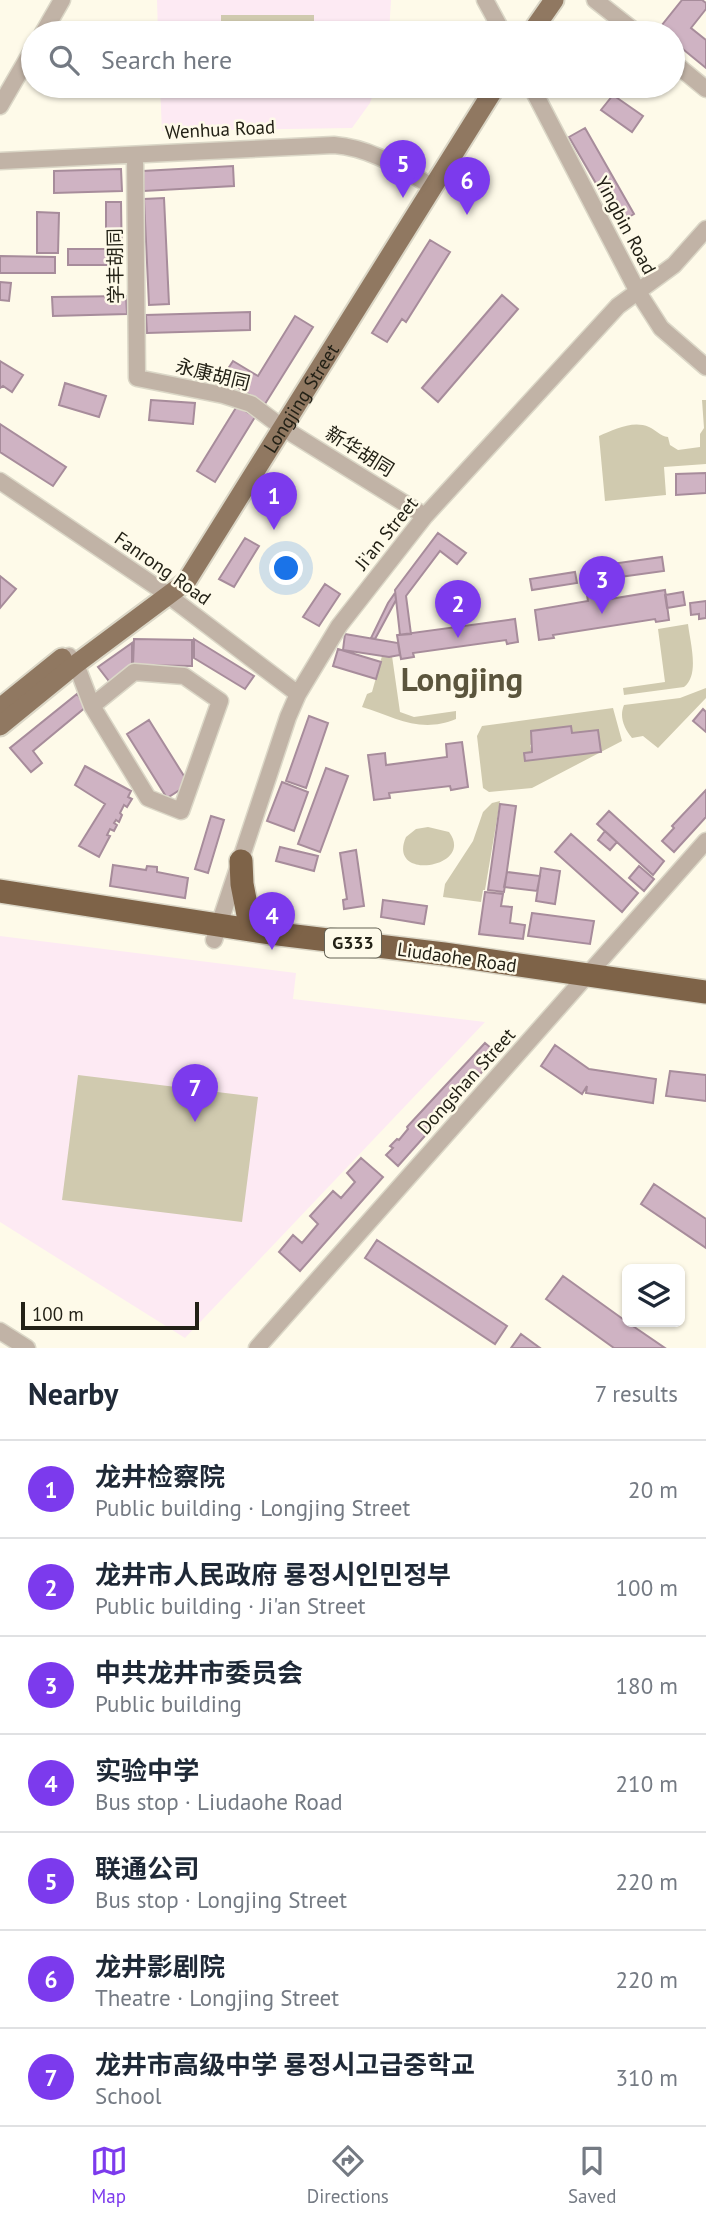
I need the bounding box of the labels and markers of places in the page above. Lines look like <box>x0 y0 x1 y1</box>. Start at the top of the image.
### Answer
pin: 5 <box>380 140 426 198</box>
pin: 6 <box>444 157 490 215</box>
pin: 1 <box>251 472 297 530</box>
pin: 3 <box>579 556 625 614</box>
pin: 2 <box>435 580 481 638</box>
pin: 4 <box>249 892 295 950</box>
pin: 7 <box>172 1064 218 1122</box>

